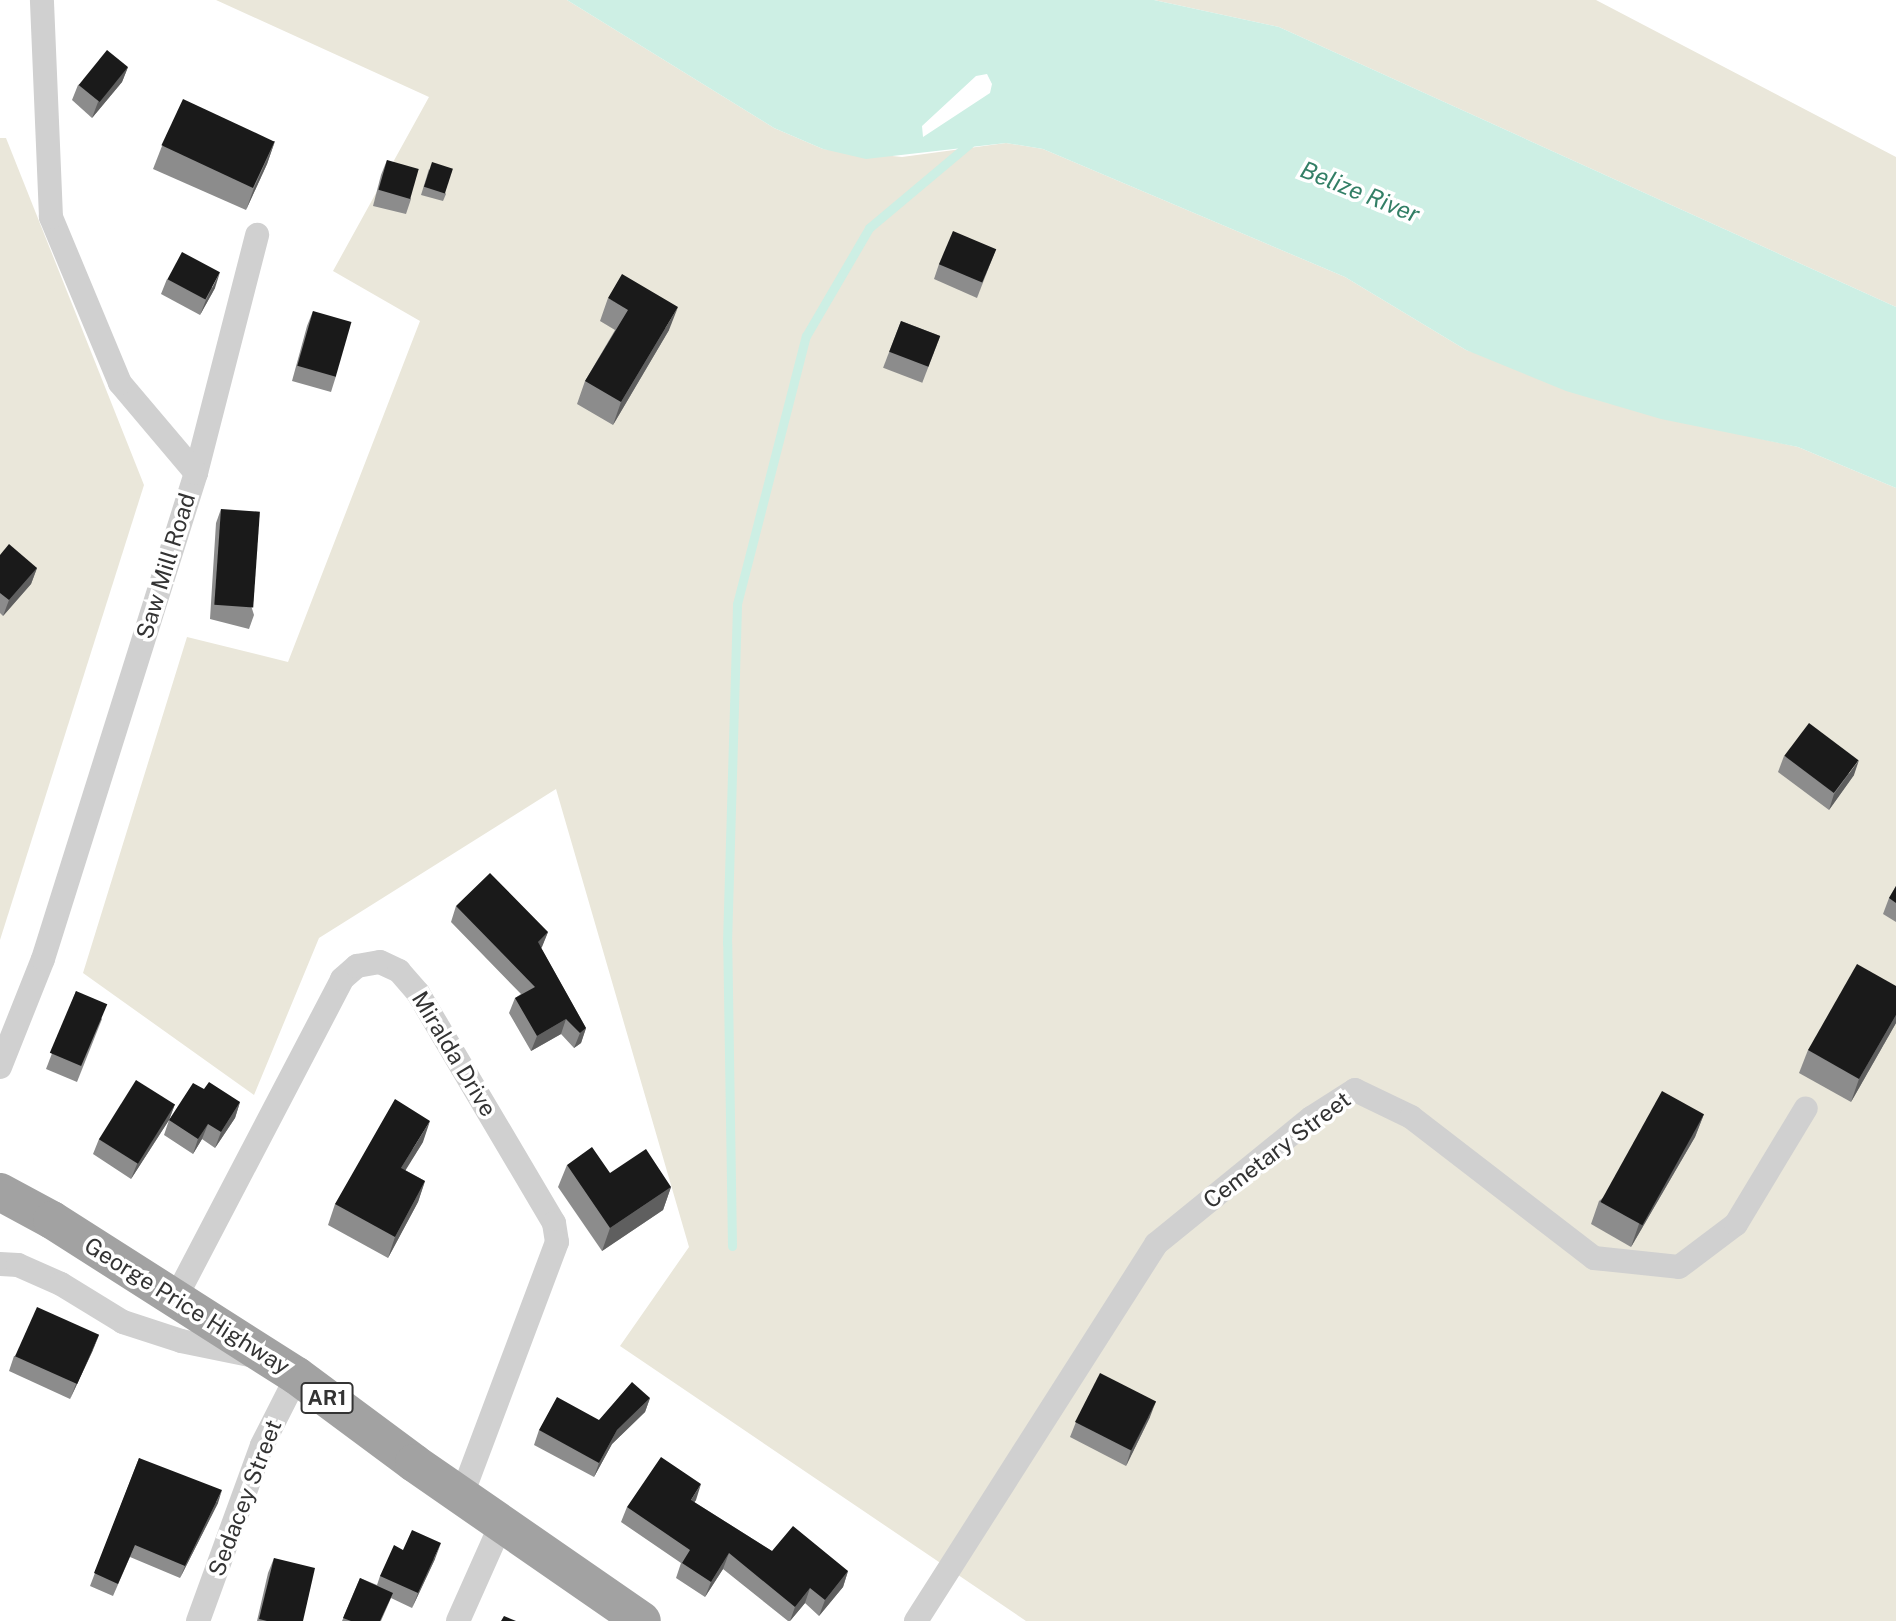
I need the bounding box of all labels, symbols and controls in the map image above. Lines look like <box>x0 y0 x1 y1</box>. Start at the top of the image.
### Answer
water label: Belize River <box>1296 155 1424 229</box>
street label: Saw Mill Road <box>131 490 201 642</box>
street label: Miralda Drive <box>406 986 502 1122</box>
street label: Cemetary Street <box>1198 1086 1356 1214</box>
street label: George Price Highway <box>79 1231 295 1381</box>
road number: AR1 <box>299 1380 355 1416</box>
street label: Sedacey Street <box>203 1416 287 1580</box>

